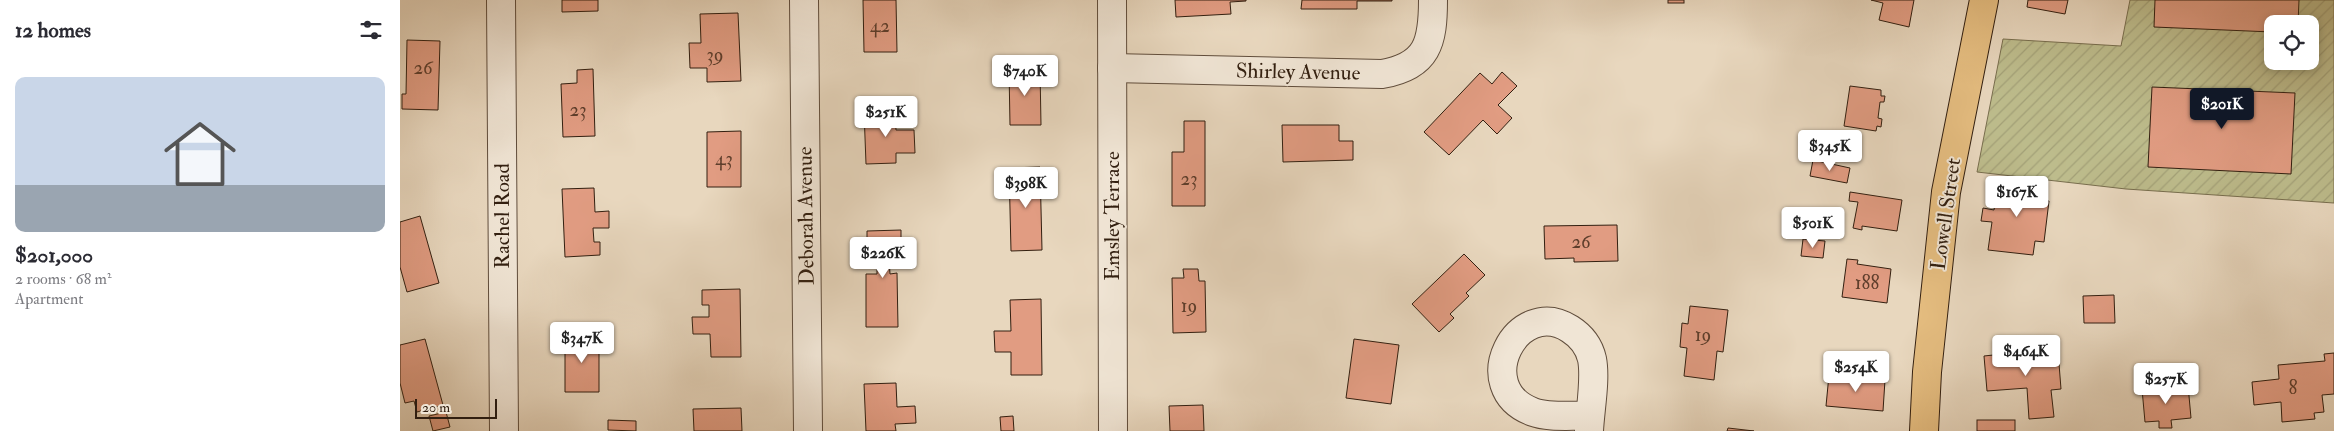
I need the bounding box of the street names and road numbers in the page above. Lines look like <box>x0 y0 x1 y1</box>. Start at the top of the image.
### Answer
street label: Shirley Avenue <box>1236 57 1361 87</box>
street label: Deborah Avenue <box>791 146 821 286</box>
street label: Emsley Terrace <box>1099 151 1126 281</box>
street label: Lowell Street <box>1925 156 1967 272</box>
street label: Rachel Road <box>489 163 516 269</box>

